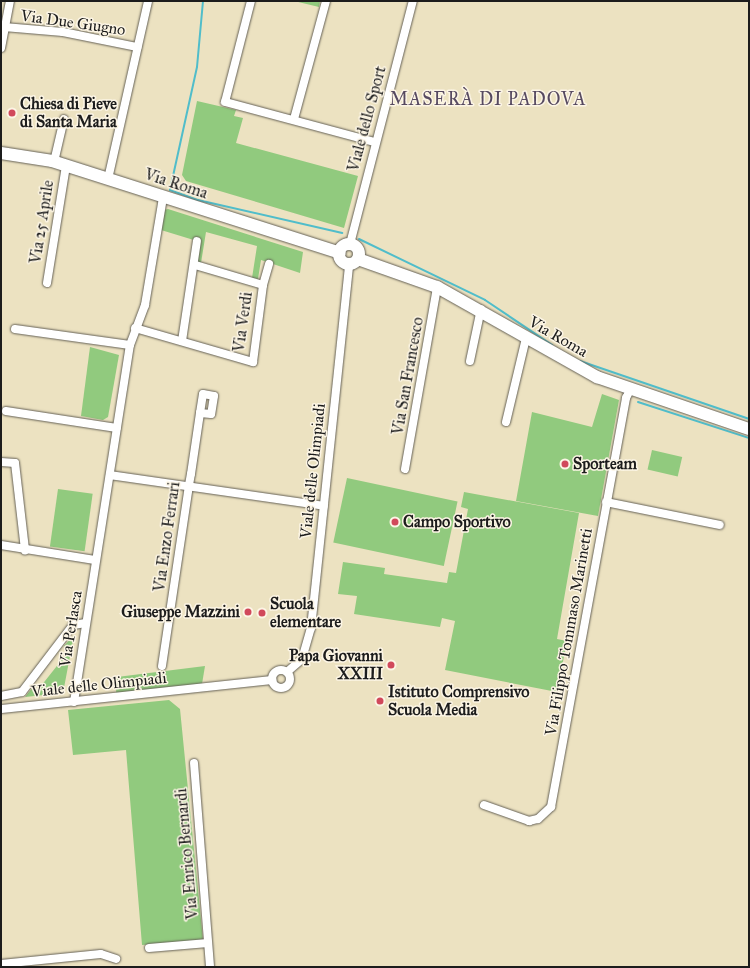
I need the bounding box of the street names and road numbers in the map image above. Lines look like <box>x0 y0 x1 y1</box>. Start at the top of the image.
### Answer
street label: Via Due Giugno <box>19 6 127 40</box>
street label: Viale dello Sport <box>344 64 390 174</box>
street label: Via Roma <box>142 165 210 203</box>
street label: Via 25 Aprile <box>26 179 58 265</box>
street label: Via Verdi <box>229 291 257 353</box>
street label: Via Roma <box>525 312 591 362</box>
street label: Via San Francesco <box>388 316 428 436</box>
street label: Viale delle Olimpiadi <box>296 402 330 540</box>
street label: Via Enzo Ferrari <box>150 481 184 593</box>
street label: Via Filippo Tommaso Marinetti <box>541 527 597 737</box>
street label: Via Perlasca <box>55 589 87 669</box>
street label: Viale delle Olimpiadi <box>30 668 168 702</box>
street label: Via Enrico Bernardi <box>172 788 202 920</box>

